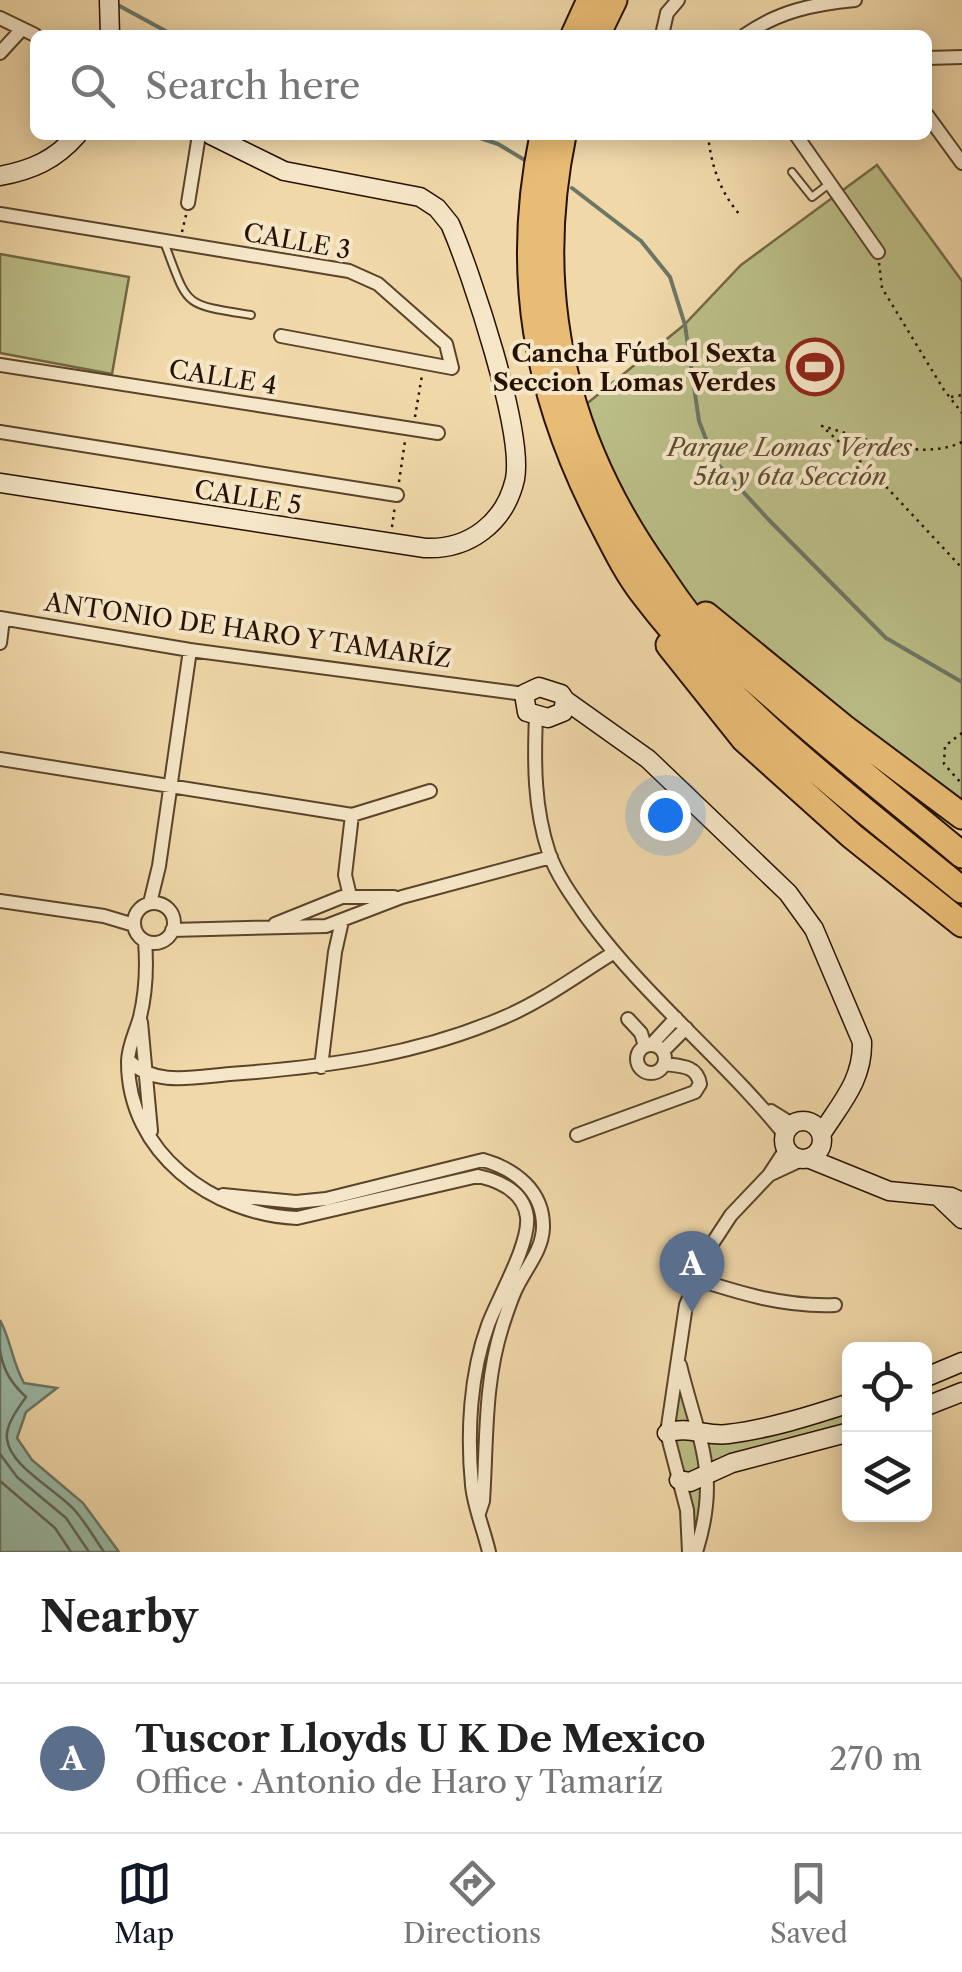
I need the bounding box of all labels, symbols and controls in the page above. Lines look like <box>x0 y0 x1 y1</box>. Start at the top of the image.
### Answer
search box <box>30 30 932 140</box>
icon: search <box>65 58 120 113</box>
text: Search here <box>145 62 360 109</box>
street label: CALLE 3 <box>241 217 353 266</box>
sports icon: Cancha Fútbol Sexta Seccion Lomas Verdes <box>785 337 845 397</box>
place label: Cancha Fútbol Sexta Seccion Lomas Verdes <box>493 338 777 398</box>
street label: CALLE 4 <box>167 354 279 401</box>
park label: Parque Lomas Verdes 5ta y 6ta Sección <box>666 432 912 492</box>
street label: CALLE 5 <box>192 474 304 521</box>
street label: ANTONIO DE HARO Y TAMARÍZ <box>42 586 453 674</box>
your location <box>640 790 691 841</box>
pin: A <box>660 1230 724 1313</box>
map controls <box>842 1342 932 1522</box>
button: locate <box>842 1342 932 1432</box>
button: layers <box>842 1432 932 1522</box>
text: Nearby <box>40 1591 198 1643</box>
text: Tuscor Lloyds U K De Mexico <box>135 1715 706 1762</box>
text: A <box>60 1739 85 1778</box>
text: 270 m <box>829 1739 922 1778</box>
text: Office · Antonio de Haro y Tamaríz <box>135 1762 663 1801</box>
tab: Map <box>114 1856 174 1950</box>
tab: Directions <box>403 1856 541 1950</box>
tab: Saved <box>770 1856 848 1950</box>

